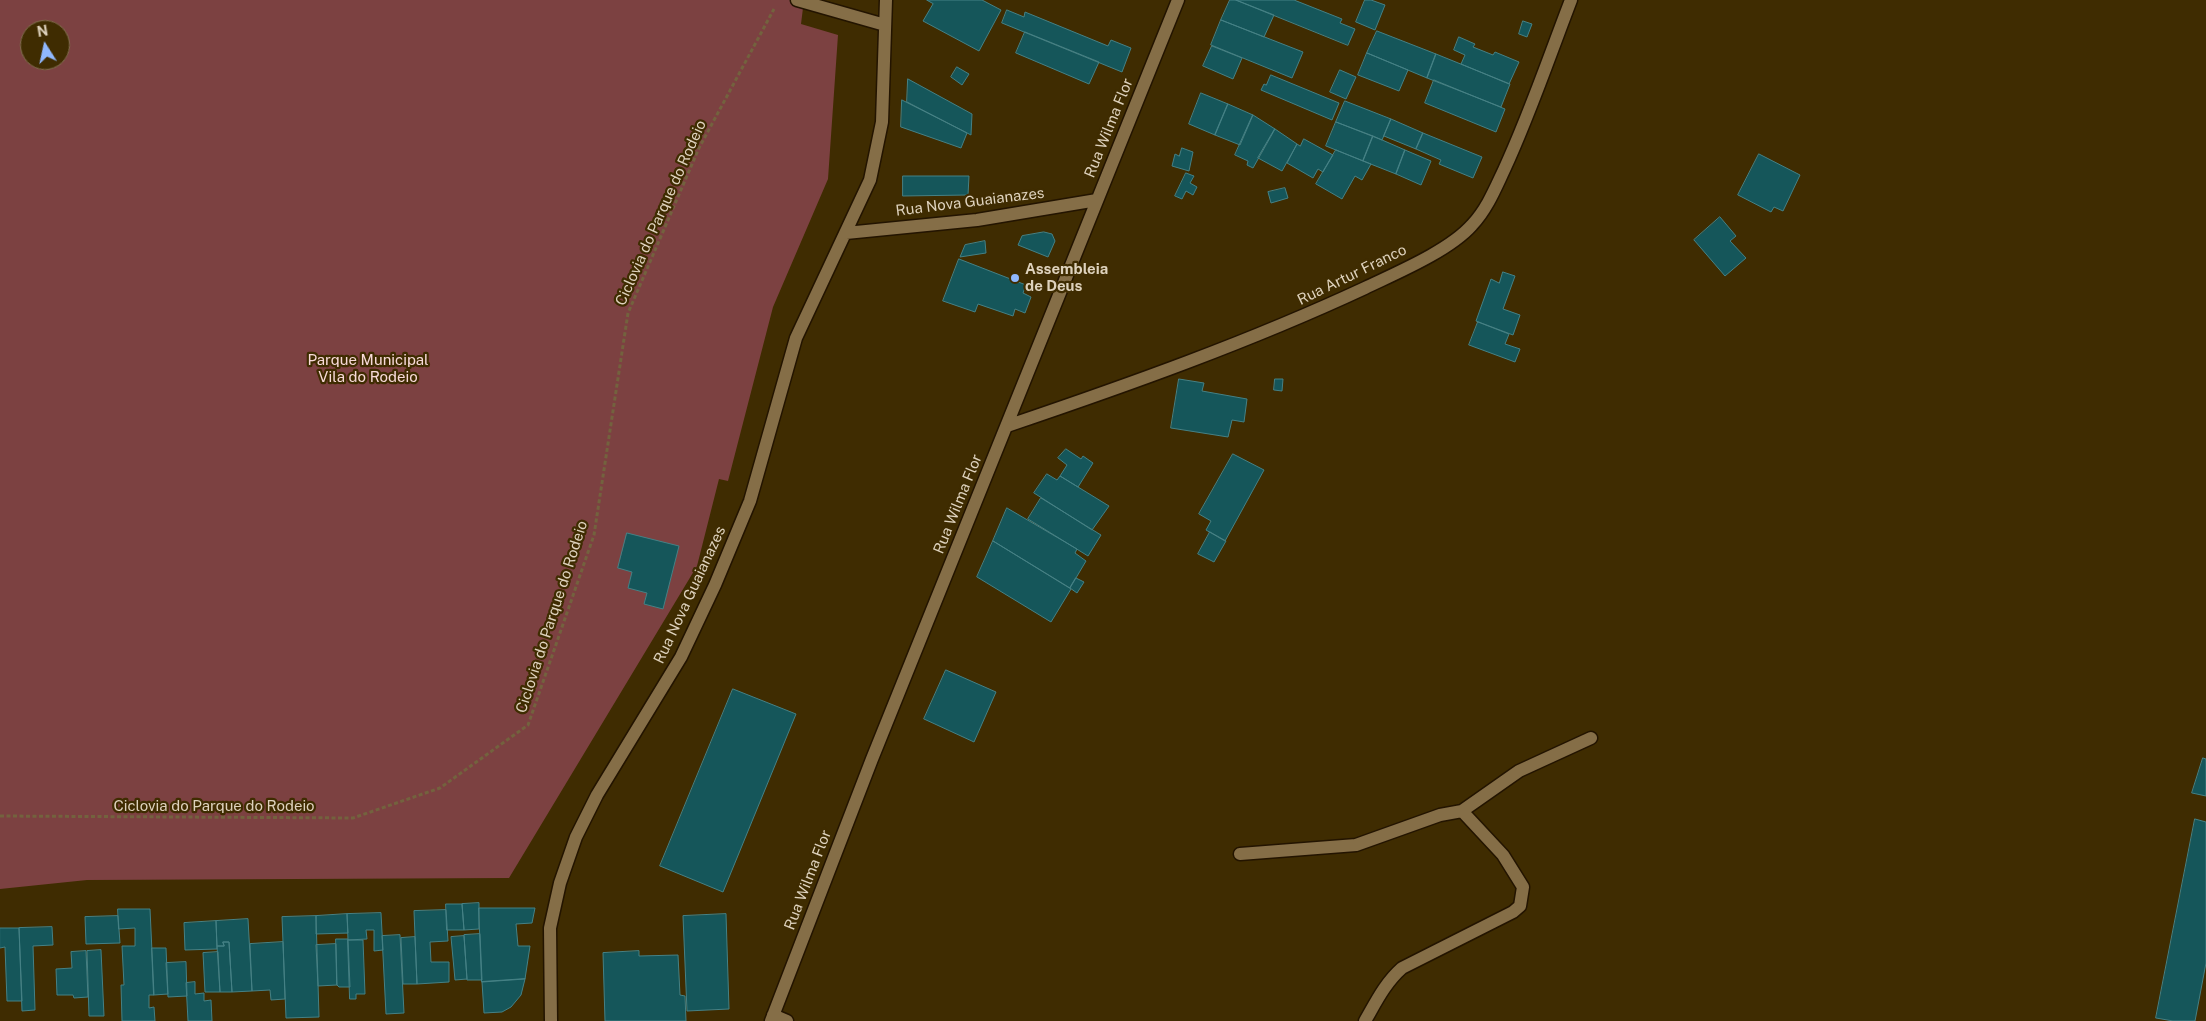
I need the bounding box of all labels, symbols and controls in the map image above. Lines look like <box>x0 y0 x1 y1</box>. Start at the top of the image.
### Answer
north arrow <box>20 20 70 70</box>
text: N <box>36 22 49 40</box>
street label: Rua Wilma Flor <box>1081 76 1137 180</box>
street label: Ciclovia do Parque do Rodeio <box>612 117 710 309</box>
street label: Rua Nova Guaianazes <box>895 184 1045 220</box>
street label: Rua Artur Franco <box>1295 241 1409 309</box>
place label: Assembleia de Deus <box>1025 260 1108 295</box>
marker: Assembleia de Deus <box>1009 272 1021 284</box>
park label: Parque Municipal Vila do Rodeio <box>307 351 429 386</box>
street label: Rua Wilma Flor <box>930 452 986 556</box>
street label: Ciclovia do Parque do Rodeio <box>512 519 592 715</box>
street label: Rua Nova Guaianazes <box>650 523 730 667</box>
street label: Ciclovia do Parque do Rodeio <box>113 797 315 815</box>
street label: Rua Wilma Flor <box>781 827 835 933</box>

